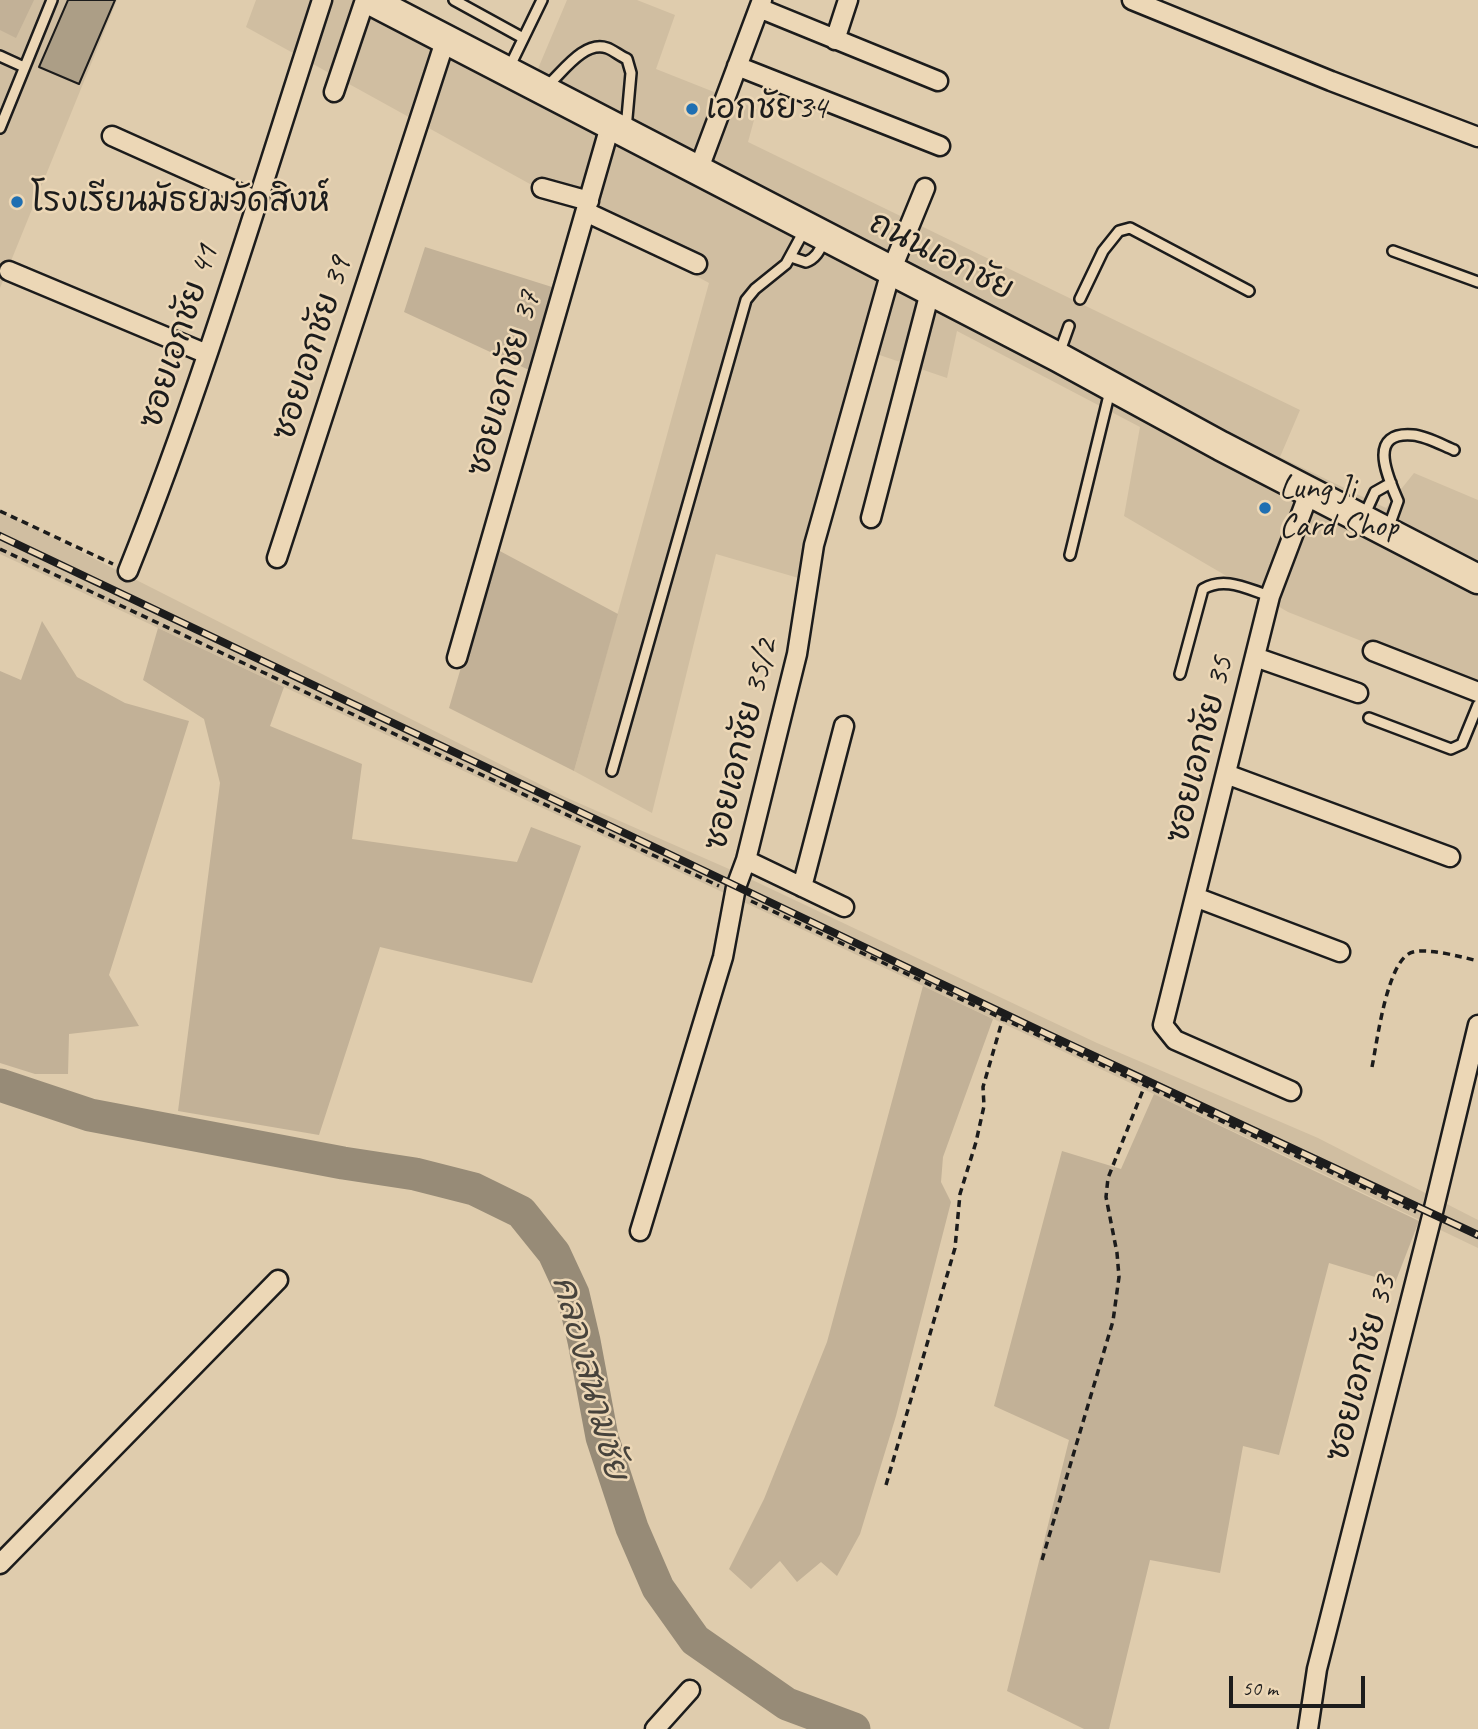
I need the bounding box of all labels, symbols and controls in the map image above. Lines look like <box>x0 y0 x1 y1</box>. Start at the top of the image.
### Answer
place label: เอกชัย34 <box>706 89 827 129</box>
marker: เอกชัย34 <box>684 101 700 117</box>
place label: โรงเรียนมัธยมวัดสิงห์ <box>31 182 330 222</box>
marker: โรงเรียนมัธยมวัดสิงห์ <box>9 194 25 210</box>
street label: ถนนเอกชัย <box>862 204 1020 310</box>
street label: ซอยเอกชัย 41 <box>132 240 228 434</box>
street label: ซอยเอกชัย 39 <box>265 252 361 446</box>
street label: ซอยเอกชัย 37 <box>460 287 550 481</box>
place label: Lung Ji Card Shop <box>1279 469 1398 547</box>
marker: Lung Ji Card Shop <box>1257 500 1273 516</box>
street label: ซอยเอกชัย 35/2 <box>697 635 787 855</box>
street label: ซอยเอกชัย 35 <box>1159 653 1243 847</box>
water label: คลองสนามชัย <box>542 1272 636 1484</box>
street label: ซอยเอกชัย 33 <box>1318 1272 1406 1466</box>
scale bar <box>1233 1662 1370 1706</box>
text: 50 m <box>1242 1675 1278 1701</box>

